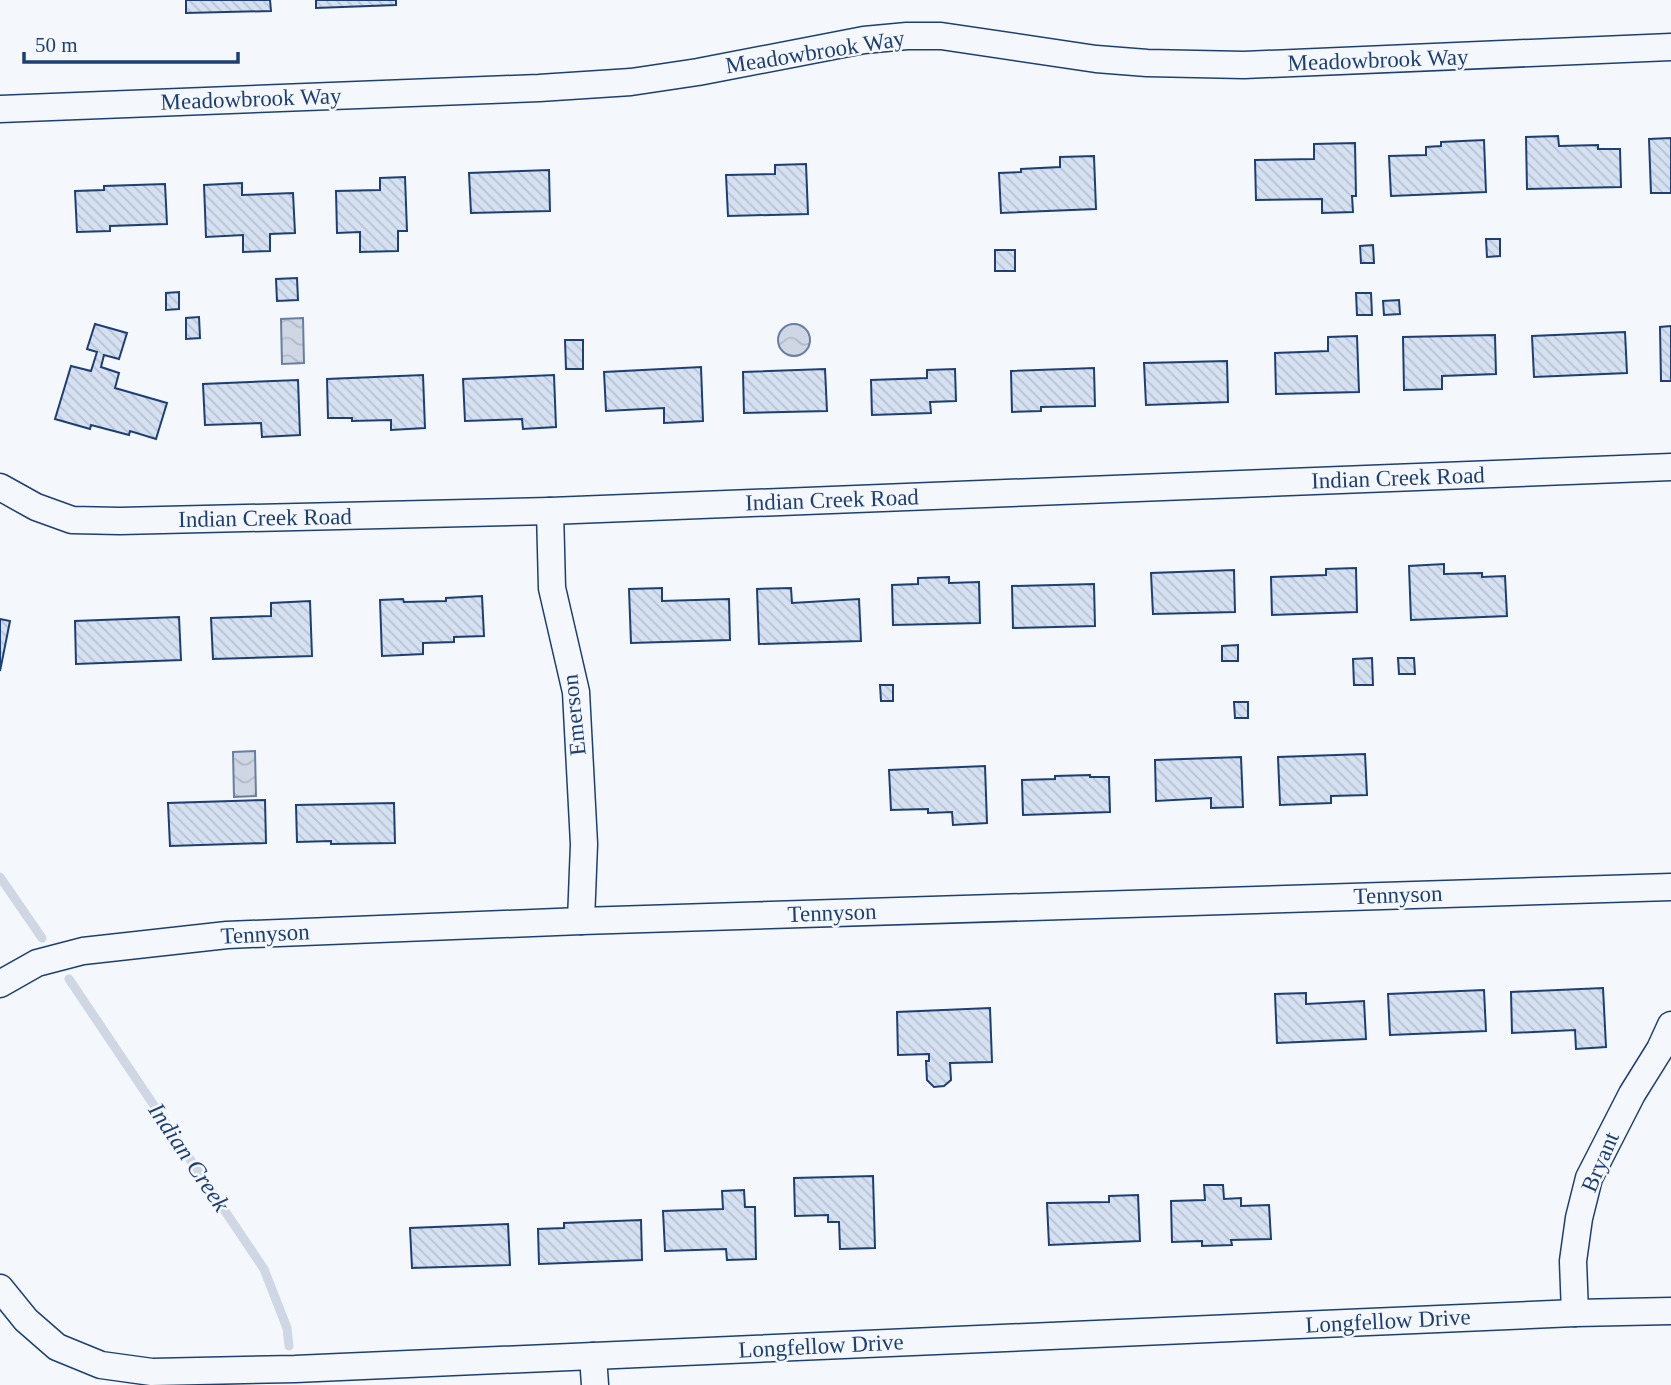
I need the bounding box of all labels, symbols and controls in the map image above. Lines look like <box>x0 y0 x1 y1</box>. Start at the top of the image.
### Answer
scale bar <box>24 21 238 65</box>
street label: Meadowbrook Way <box>724 25 907 79</box>
text: 50 m <box>35 33 78 57</box>
street label: Meadowbrook Way <box>1287 44 1469 76</box>
street label: Meadowbrook Way <box>160 83 342 115</box>
street label: Indian Creek Road <box>1311 462 1486 494</box>
street label: Indian Creek Road <box>745 484 920 516</box>
street label: Indian Creek Road <box>178 504 353 532</box>
street label: Emerson <box>557 673 591 757</box>
street label: Tennyson <box>1353 881 1443 909</box>
street label: Tennyson <box>787 899 877 927</box>
street label: Tennyson <box>220 919 311 949</box>
water label: Indian Creek <box>143 1097 235 1216</box>
street label: Bryant <box>1576 1128 1624 1196</box>
street label: Longfellow Drive <box>1305 1304 1471 1338</box>
street label: Longfellow Drive <box>738 1329 904 1363</box>

